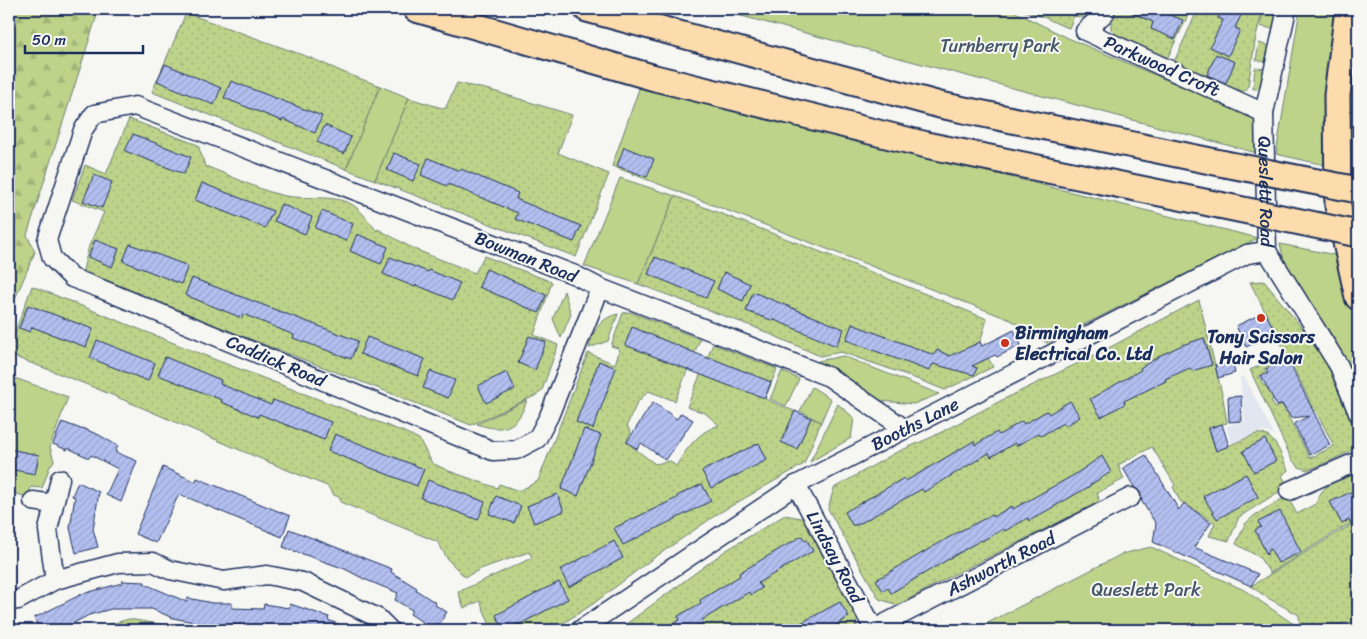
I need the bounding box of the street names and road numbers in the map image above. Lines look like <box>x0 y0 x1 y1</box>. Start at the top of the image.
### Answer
street label: Parkwood Croft <box>1099 26 1226 106</box>
street label: Queslett Road <box>1249 136 1283 249</box>
street label: Bowman Road <box>470 222 584 293</box>
street label: Caddick Road <box>221 326 332 397</box>
street label: Booths Lane <box>865 388 965 460</box>
street label: Lindsay Road <box>797 505 874 611</box>
street label: Ashworth Road <box>940 522 1063 606</box>

